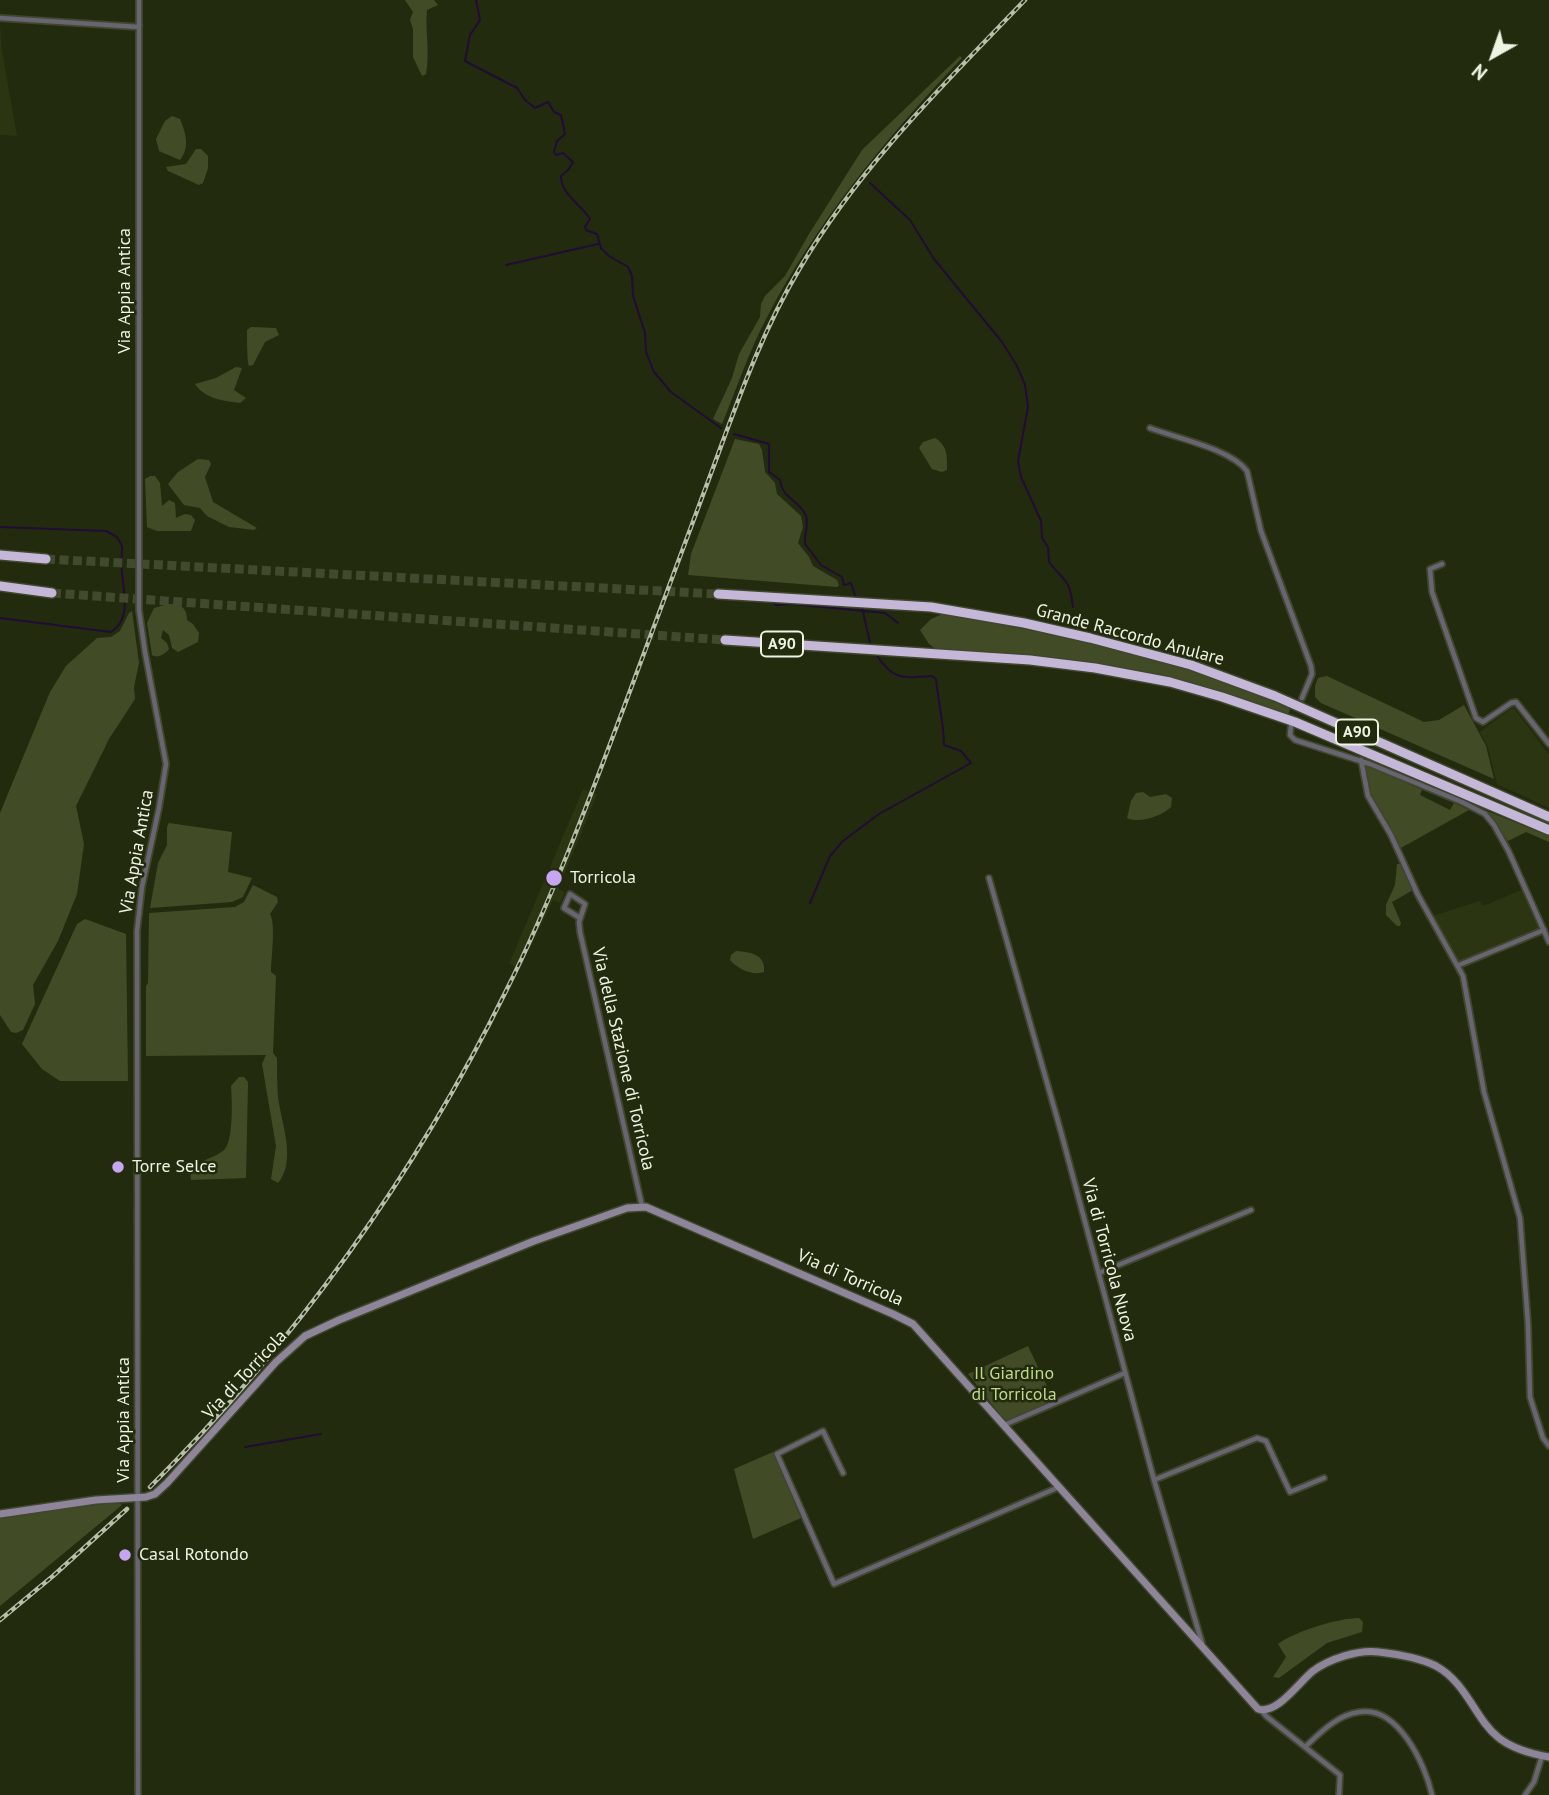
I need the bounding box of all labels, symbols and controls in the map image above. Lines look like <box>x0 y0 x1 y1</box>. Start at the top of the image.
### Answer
north arrow <box>1458 21 1528 91</box>
text: N <box>1467 59 1492 85</box>
street label: Via Appia Antica <box>114 228 136 354</box>
street label: Grande Raccordo Anulare <box>1034 599 1226 671</box>
road number: A90 <box>761 632 803 656</box>
road number: A90 <box>1336 720 1378 744</box>
street label: Via Appia Antica <box>115 788 159 916</box>
place label: Torricola <box>570 867 636 889</box>
marker: Torricola <box>544 868 564 888</box>
street label: Via della Stazione di Torricola <box>587 945 659 1173</box>
place label: Torre Selce <box>132 1156 216 1178</box>
marker: Torre Selce <box>110 1159 126 1175</box>
street label: Via di Torricola Nuova <box>1077 1176 1141 1344</box>
street label: Via di Torricola <box>794 1245 906 1311</box>
street label: Via di Torricola <box>198 1326 292 1424</box>
street label: Via Appia Antica <box>113 1357 135 1483</box>
park label: Il Giardino di Torricola <box>971 1363 1057 1406</box>
place label: Casal Rotondo <box>139 1544 249 1566</box>
marker: Casal Rotondo <box>117 1547 133 1563</box>

